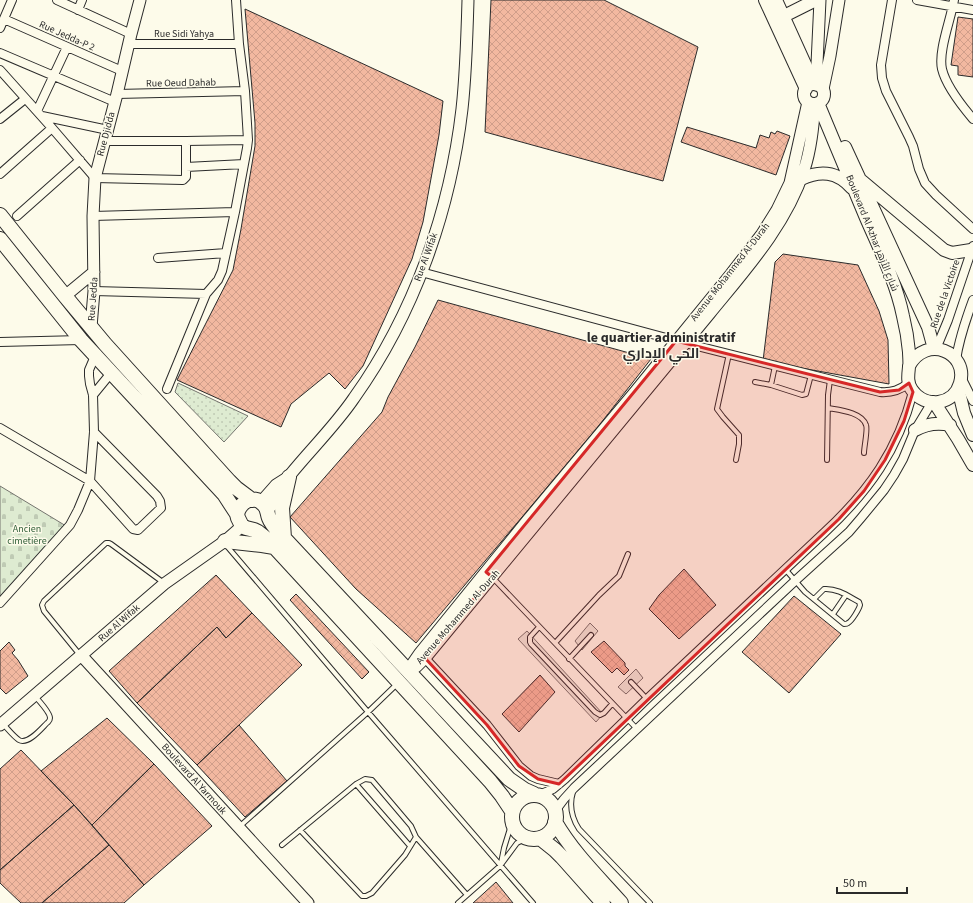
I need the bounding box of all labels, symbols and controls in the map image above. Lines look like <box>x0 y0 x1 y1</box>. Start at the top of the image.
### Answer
street label: Rue Jedda-P 2 <box>37 17 97 55</box>
street label: Rue Sidi Yahya <box>154 27 214 41</box>
street label: Rue Oeud Dahab <box>146 75 217 91</box>
street label: Rue Djidda <box>93 110 119 158</box>
street label: Boulevard Al Azhar شارع الأزهر <box>842 173 902 293</box>
street label: Avenue Mohammed Al-Durah <box>687 220 773 324</box>
street label: Rue Al Wifak <box>411 231 441 283</box>
street label: Rue de la Victoire <box>927 258 963 330</box>
street label: Rue Jedda <box>84 277 102 321</box>
district label: le quartier administratif الحي الإداري <box>587 328 736 365</box>
park label: Ancien cimetière <box>7 522 47 548</box>
street label: Avenue Mohammed Al-Durah <box>413 567 503 667</box>
street label: Rue Al Wifak <box>95 601 143 645</box>
street label: Boulevard Al Yarmouk <box>158 740 230 818</box>
scale bar <box>837 869 907 895</box>
text: 50 m <box>843 875 867 892</box>

